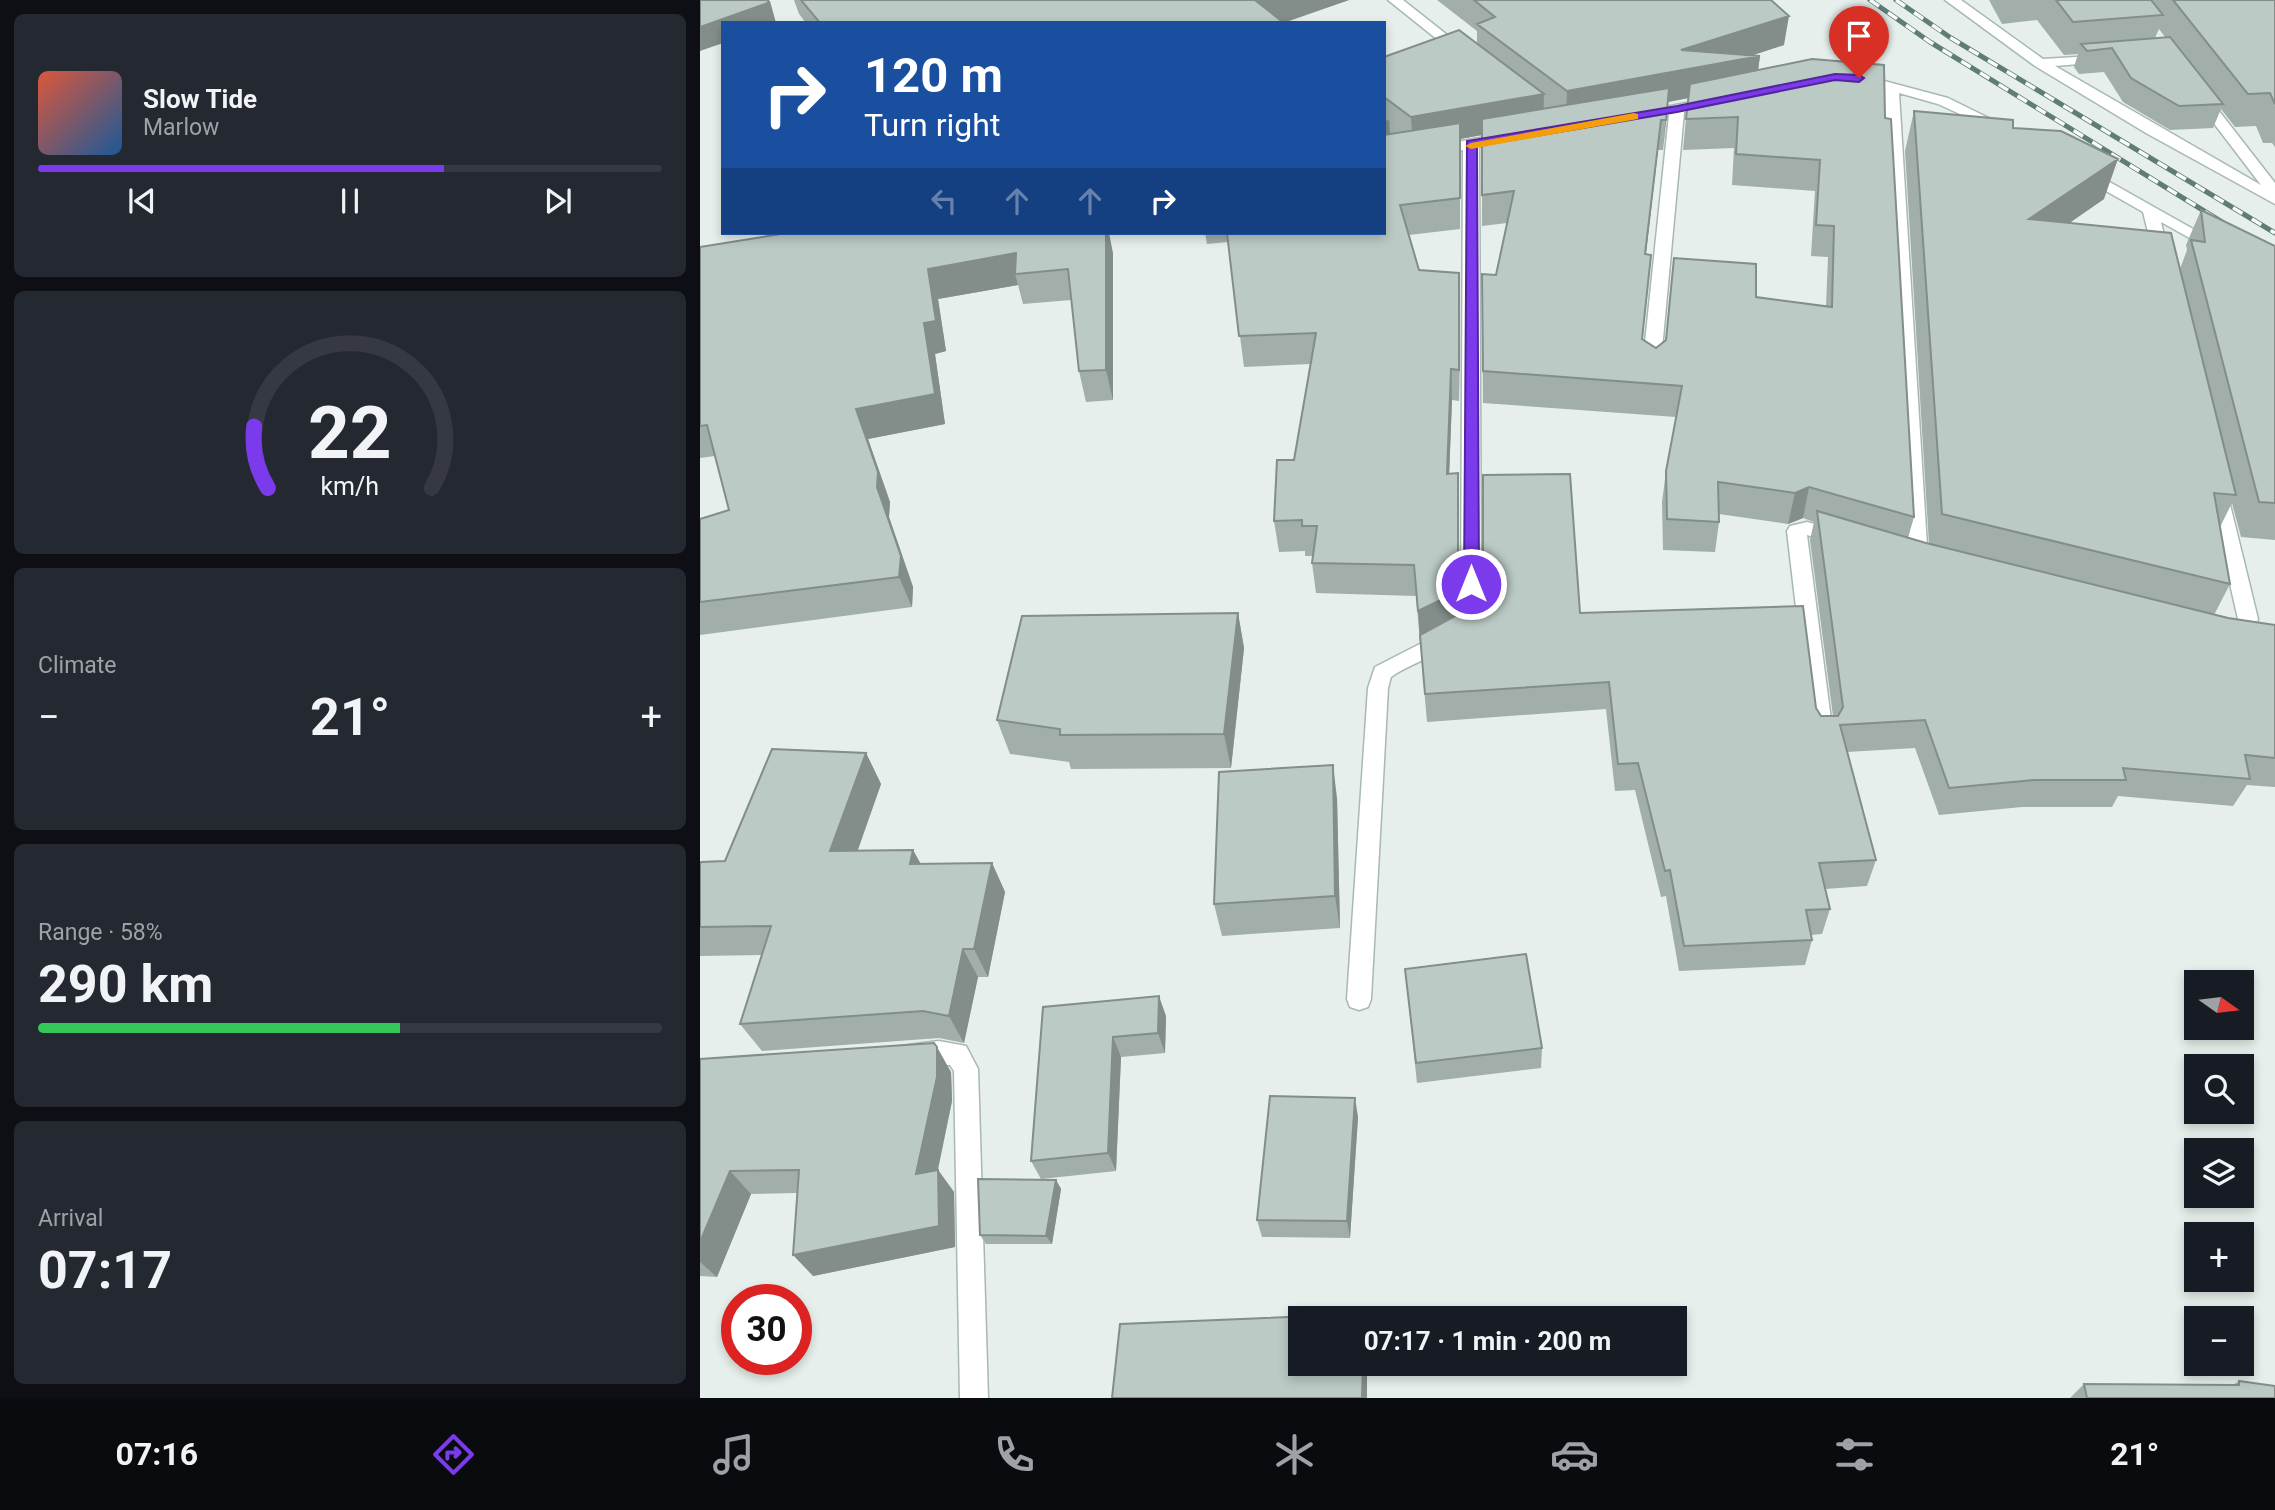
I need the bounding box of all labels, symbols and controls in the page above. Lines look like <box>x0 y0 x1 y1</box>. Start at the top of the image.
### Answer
pin <box>1829 6 1889 78</box>
icon: arrive <box>1840 17 1878 55</box>
text: 120 m <box>864 47 1003 104</box>
icon: right <box>749 49 840 140</box>
text: Slow Tide <box>143 84 257 114</box>
text: Turn right <box>864 106 1000 144</box>
text: Marlow <box>143 114 219 141</box>
icon: previous <box>123 182 161 220</box>
icon: pause <box>331 182 369 220</box>
icon: next <box>539 182 577 220</box>
icon: left <box>925 182 963 220</box>
icon: ahead <box>998 182 1036 220</box>
icon: ahead <box>1071 182 1109 220</box>
icon: right <box>1144 182 1182 220</box>
text: 22 <box>308 391 392 477</box>
text: km/h <box>321 472 379 501</box>
position arrow <box>1434 547 1508 621</box>
text: Climate <box>38 652 117 679</box>
text: 21° <box>310 687 390 748</box>
text: − <box>38 695 60 739</box>
text: + <box>640 695 662 739</box>
text: Range · 58% <box>38 919 163 946</box>
text: 290 km <box>38 954 213 1015</box>
north arrow <box>2184 970 2254 1040</box>
map controls <box>2184 970 2254 1376</box>
button: search <box>2184 1054 2254 1124</box>
button: layers <box>2184 1138 2254 1208</box>
text: Arrival <box>38 1205 103 1232</box>
button: + <box>2184 1222 2254 1292</box>
text: 07:17 <box>38 1240 172 1301</box>
speed limit sign: 30 <box>721 1284 812 1375</box>
button: − <box>2184 1306 2254 1376</box>
text: 07:17 · 1 min · 200 m <box>1364 1326 1611 1356</box>
icon: directions <box>429 1430 478 1479</box>
icon: music <box>709 1430 758 1479</box>
icon: phone <box>990 1430 1039 1479</box>
icon: climate <box>1270 1430 1319 1479</box>
icon: car <box>1550 1430 1599 1479</box>
icon: filters <box>1830 1430 1879 1479</box>
text: 07:16 <box>116 1435 198 1473</box>
text: 21° <box>2110 1435 2159 1473</box>

